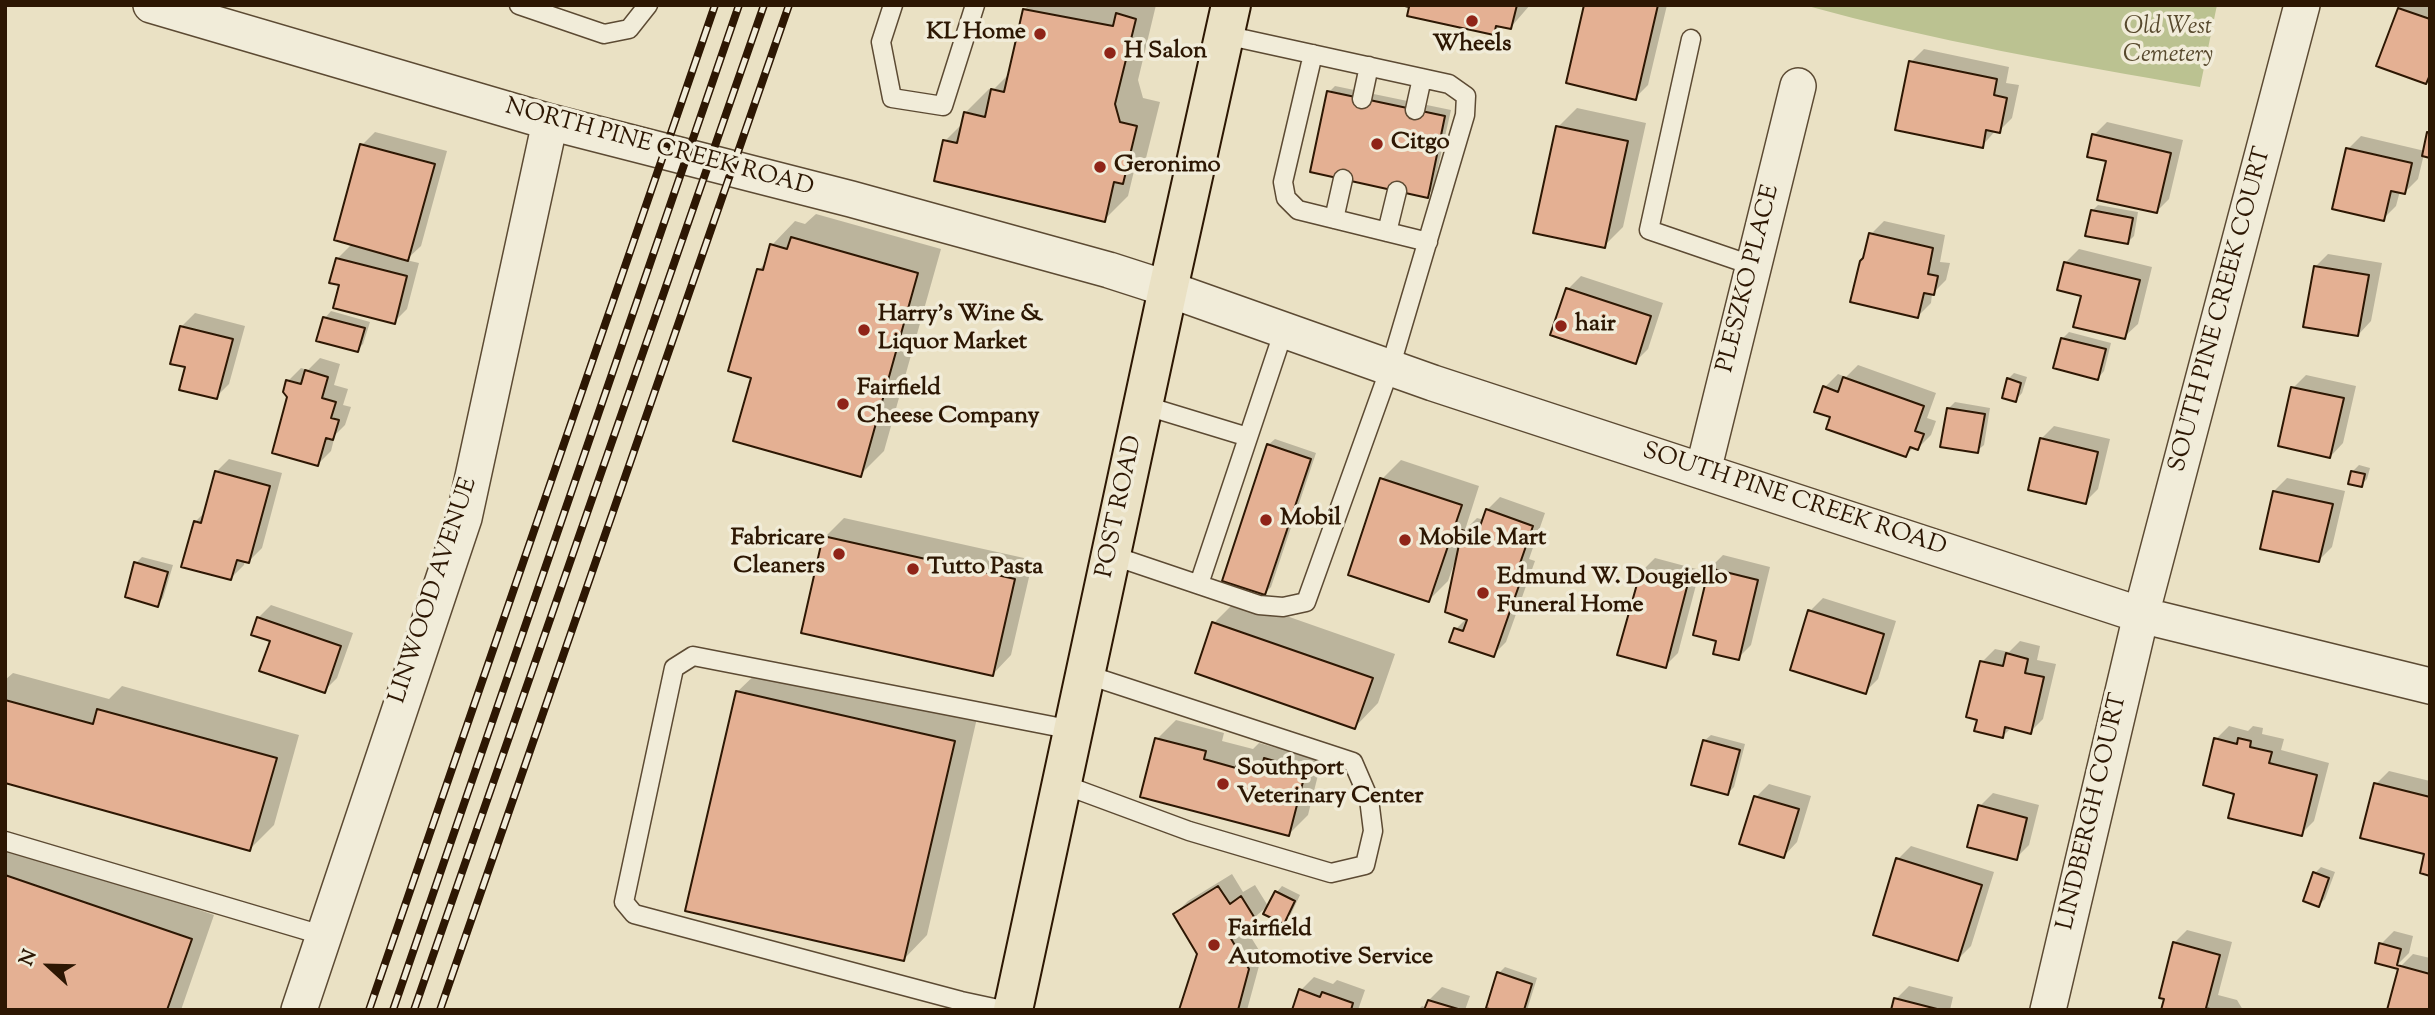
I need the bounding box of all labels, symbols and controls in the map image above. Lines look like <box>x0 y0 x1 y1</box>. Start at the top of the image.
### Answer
marker: Wheels <box>1464 13 1480 29</box>
park label: Old West Cemetery <box>2123 15 2213 71</box>
place label: KL Home <box>926 20 1026 48</box>
marker: KL Home <box>1032 26 1048 42</box>
place label: Wheels <box>1433 32 1511 60</box>
place label: H Salon <box>1124 39 1207 67</box>
marker: H Salon <box>1102 45 1118 61</box>
street label: NORTH PINE CREEK ROAD <box>502 94 816 204</box>
place label: Citgo <box>1391 130 1450 158</box>
marker: Citgo <box>1369 136 1385 152</box>
street label: SOUTH PINE CREEK COURT <box>2165 145 2279 475</box>
place label: Geronimo <box>1114 153 1221 181</box>
marker: Geronimo <box>1092 159 1108 175</box>
street label: PLESZKO PLACE <box>1713 182 1787 376</box>
place label: Harry's Wine & Liquor Market <box>878 302 1043 358</box>
place label: hair <box>1575 312 1616 340</box>
marker: hair <box>1553 318 1569 334</box>
marker: Harry's Wine & Liquor Market <box>856 322 872 338</box>
place label: Fairfield Cheese Company <box>857 376 1040 432</box>
marker: Fairfield Cheese Company <box>835 396 851 412</box>
street label: POST ROAD <box>1092 433 1150 581</box>
street label: SOUTH PINE CREEK ROAD <box>1638 438 1950 564</box>
street label: LINWOOD AVENUE <box>385 474 485 708</box>
place label: Mobil <box>1280 506 1341 534</box>
marker: Mobil <box>1258 512 1274 528</box>
place label: Fabricare Cleaners <box>731 526 825 582</box>
place label: Mobile Mart <box>1419 526 1546 554</box>
marker: Mobile Mart <box>1397 532 1413 548</box>
marker: Fabricare Cleaners <box>831 546 847 562</box>
place label: Tutto Pasta <box>927 555 1043 583</box>
marker: Tutto Pasta <box>905 561 921 577</box>
place label: Edmund W. Dougiello Funeral Home <box>1497 565 1728 621</box>
marker: Edmund W. Dougiello Funeral Home <box>1475 585 1491 601</box>
street label: LINDBERGH COURT <box>2053 691 2135 933</box>
place label: Southport Veterinary Center <box>1237 756 1423 812</box>
marker: Southport Veterinary Center <box>1215 776 1231 792</box>
place label: Fairfield Automotive Service <box>1228 917 1433 973</box>
north arrow <box>14 931 84 1001</box>
marker: Fairfield Automotive Service <box>1206 937 1222 953</box>
text: N <box>14 946 44 970</box>

